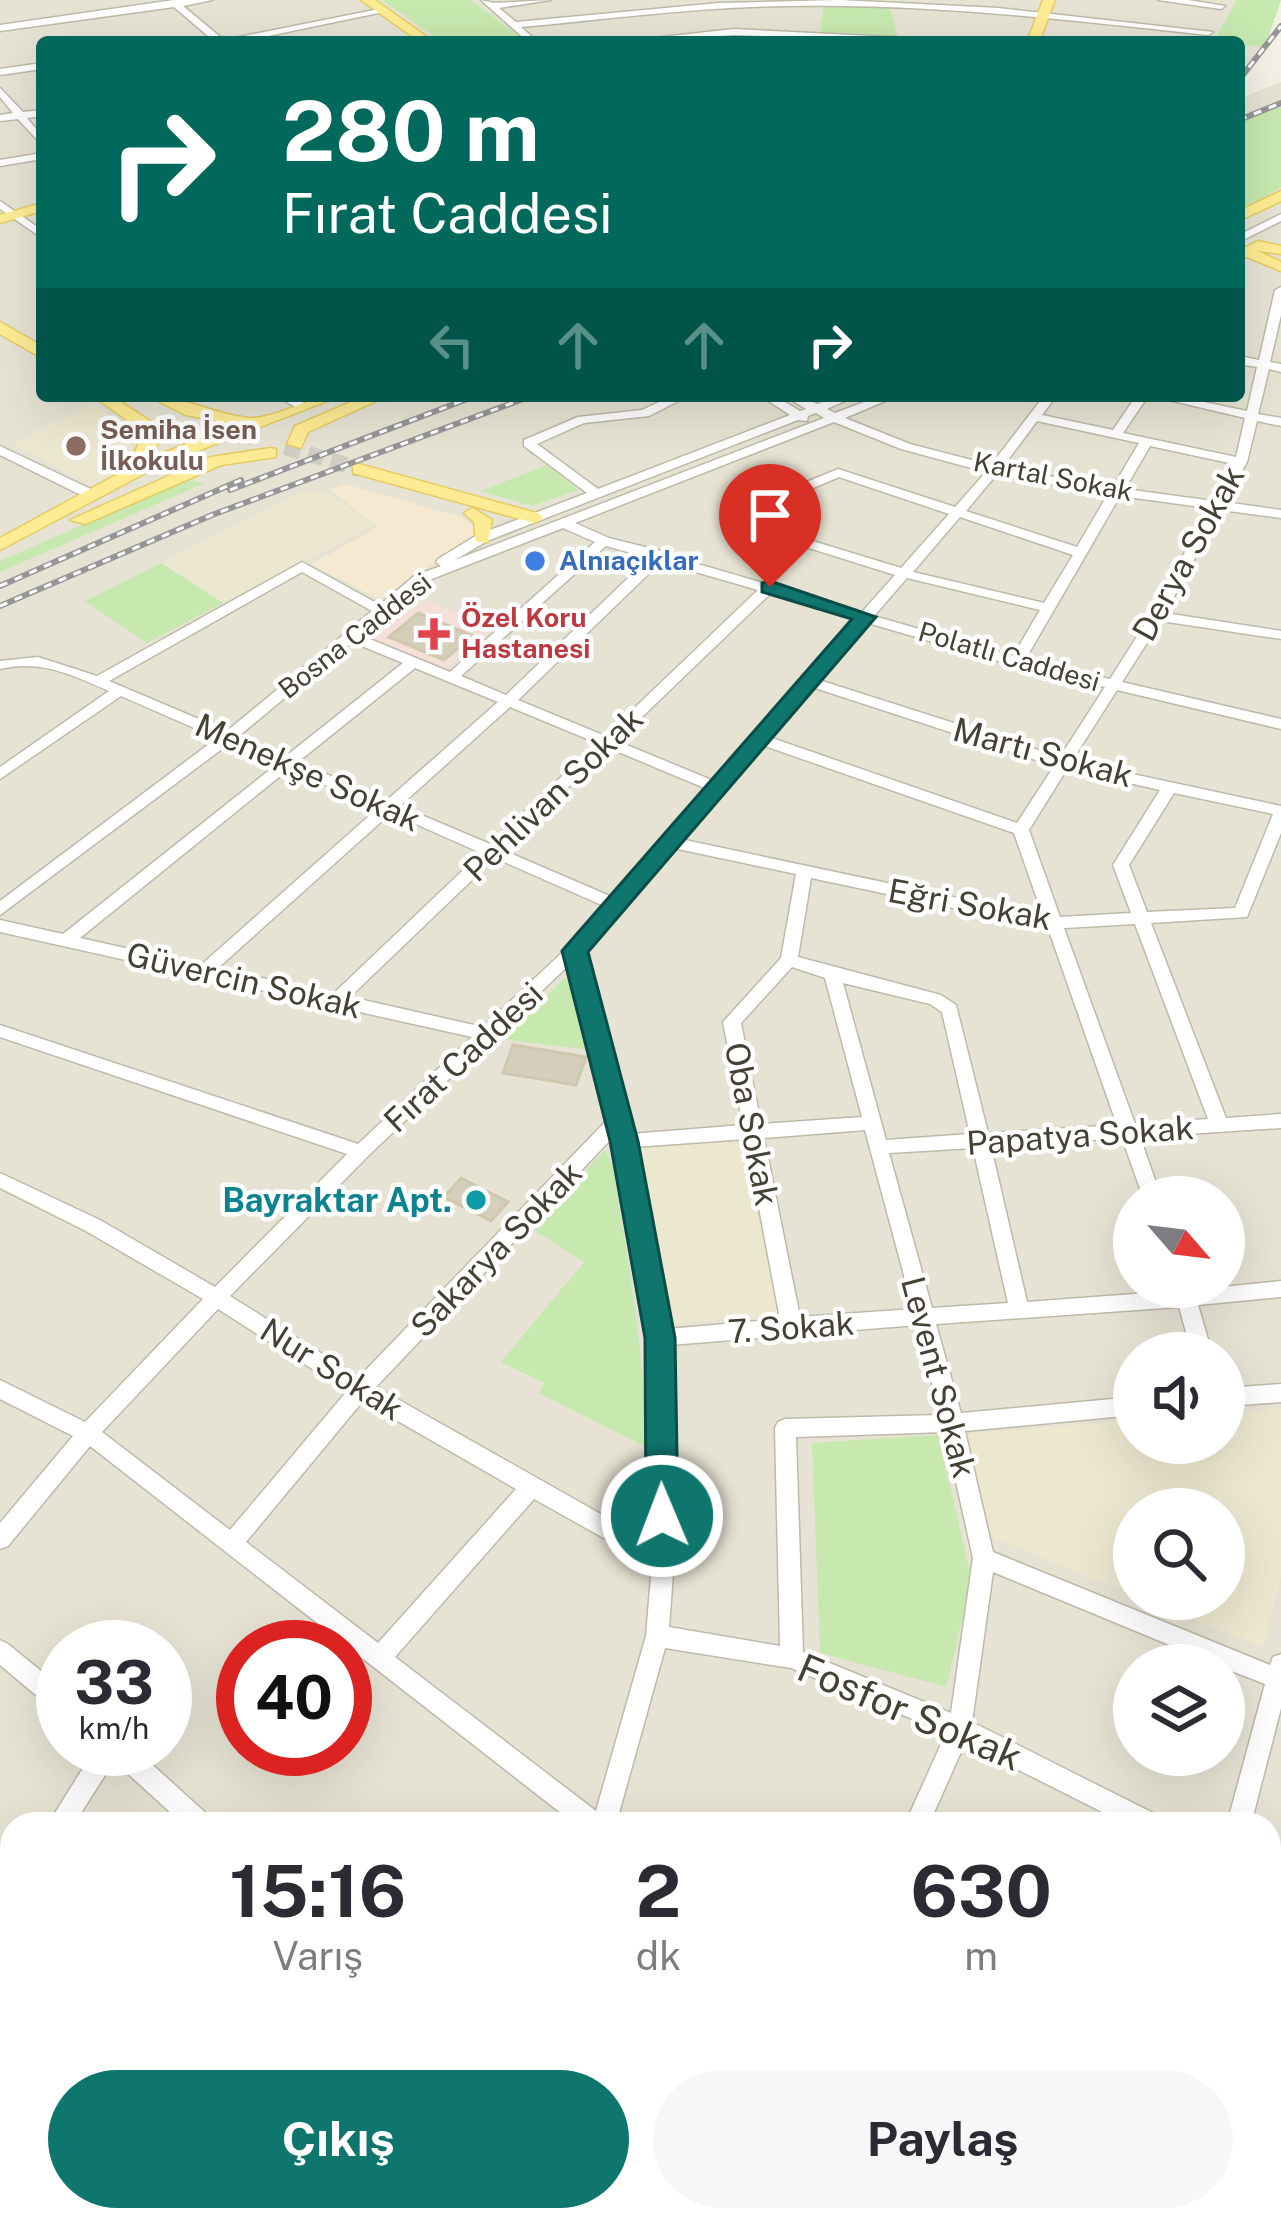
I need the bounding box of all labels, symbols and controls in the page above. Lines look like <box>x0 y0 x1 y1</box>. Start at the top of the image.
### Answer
text: 280 m <box>282 81 540 180</box>
icon: right <box>84 84 240 240</box>
text: Fırat Caddesi <box>282 182 612 245</box>
icon: left <box>419 312 485 378</box>
icon: ahead <box>545 312 611 378</box>
icon: ahead <box>671 312 737 378</box>
icon: right <box>797 312 863 378</box>
place label: Semiha İsen İlkokulu <box>100 413 257 476</box>
marker: Semiha İsen İlkokulu <box>63 433 89 459</box>
street label: Kartal Sokak <box>971 445 1136 507</box>
street label: Derya Sokak <box>1124 459 1252 647</box>
pin <box>719 464 821 587</box>
icon: arrive <box>737 482 803 548</box>
place label: Alnıaçıklar <box>559 544 699 576</box>
marker: Alnıaçıklar <box>522 548 548 574</box>
street label: Bosna Caddesi <box>272 566 437 705</box>
place label: Özel Koru Hastanesi <box>461 601 590 664</box>
street label: Polatlı Caddesi <box>915 615 1104 697</box>
marker: Özel Koru Hastanesi <box>418 618 450 650</box>
street label: Pehlivan Sokak <box>456 699 650 889</box>
street label: Menekşe Sokak <box>190 705 426 839</box>
street label: Martı Sokak <box>949 710 1137 794</box>
street label: Eğri Sokak <box>885 871 1055 937</box>
street label: Güvercin Sokak <box>123 935 365 1025</box>
street label: Fırat Caddesi <box>376 974 550 1140</box>
street label: Oba Sokak <box>718 1039 786 1209</box>
street label: Papatya Sokak <box>965 1108 1195 1162</box>
street label: Sakarya Sokak <box>403 1153 589 1345</box>
north arrow <box>1113 1176 1245 1308</box>
map controls <box>1113 1176 1245 1776</box>
place label: Bayraktar Apt. <box>222 1181 452 1219</box>
marker: Bayraktar Apt. <box>463 1187 489 1213</box>
street label: Levent Sokak <box>894 1272 984 1482</box>
street label: 7. Sokak <box>726 1304 856 1350</box>
street label: Nur Sokak <box>254 1310 410 1428</box>
button: sound <box>1113 1332 1245 1464</box>
position arrow <box>599 1453 725 1579</box>
button: search <box>1113 1488 1245 1620</box>
speed limit sign: 40 <box>216 1620 372 1776</box>
street label: Fosfor Sokak <box>791 1644 1029 1780</box>
button: layers <box>1113 1644 1245 1776</box>
text: 33 <box>74 1647 154 1718</box>
text: km/h <box>79 1710 149 1746</box>
text: 15:16 <box>229 1849 406 1933</box>
text: 2 <box>636 1849 681 1933</box>
text: 630 <box>910 1849 1052 1933</box>
text: Varış <box>273 1933 363 1979</box>
text: dk <box>636 1933 681 1979</box>
text: m <box>964 1933 998 1979</box>
button: Çıkış <box>48 2070 629 2208</box>
button: Paylaş <box>653 2070 1233 2208</box>

